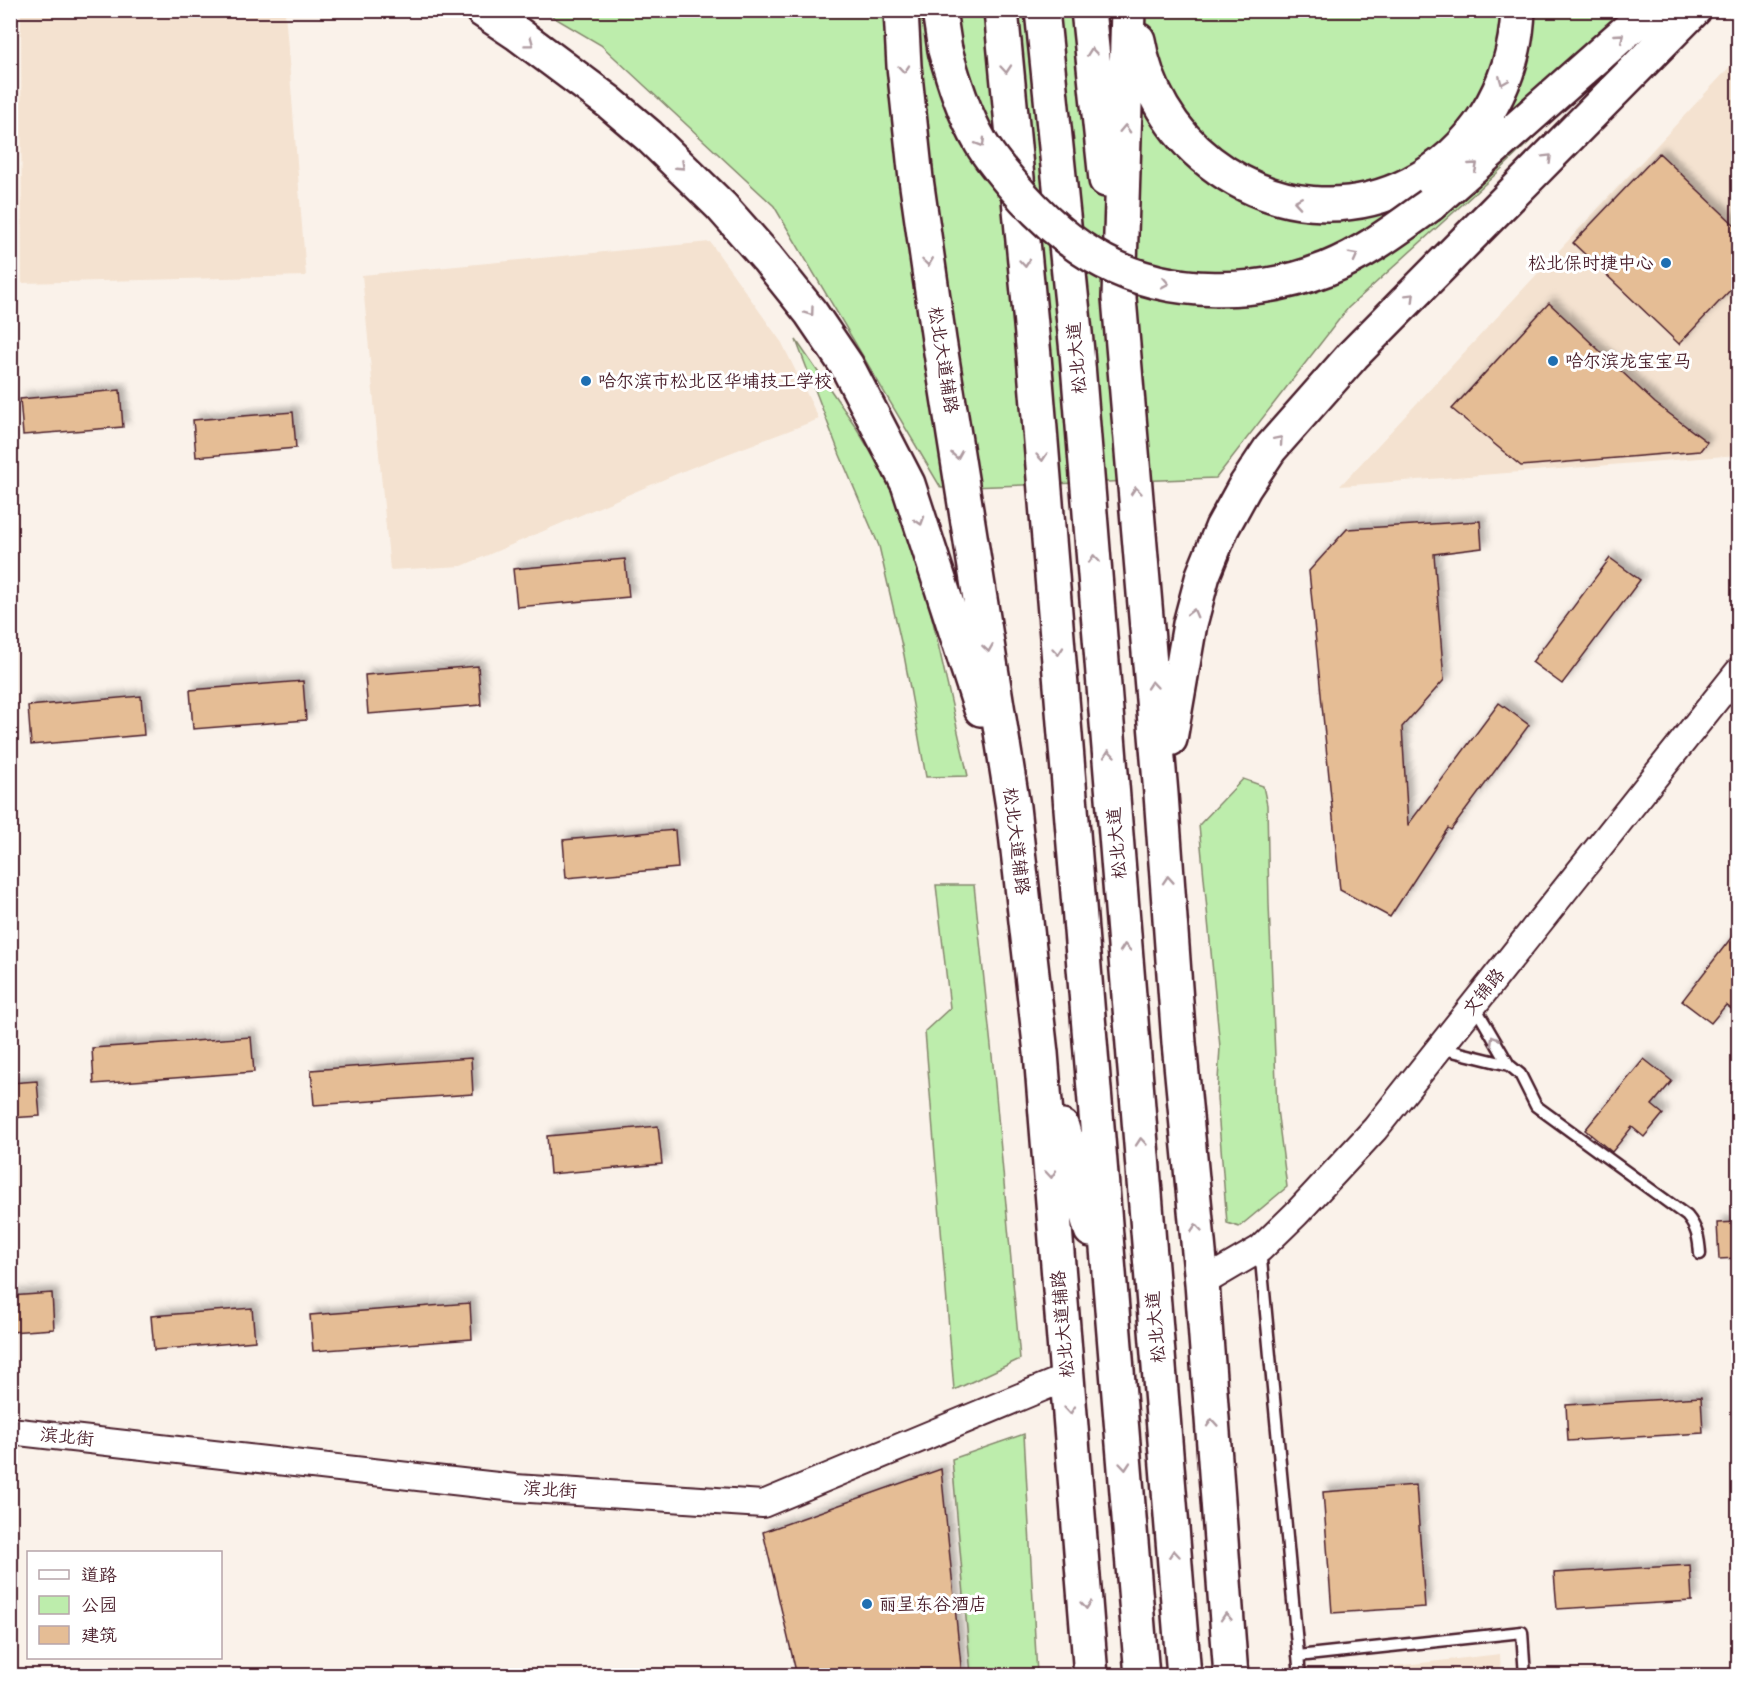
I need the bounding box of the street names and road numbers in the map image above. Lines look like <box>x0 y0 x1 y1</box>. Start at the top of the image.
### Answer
street label: 松北大道辅路 <box>922 305 964 415</box>
street label: 松北大道 <box>1061 321 1093 395</box>
street label: 松北大道辅路 <box>997 786 1035 896</box>
street label: 松北大道 <box>1101 806 1133 880</box>
street label: 文锦路 <box>1457 963 1511 1021</box>
street label: 松北大道辅路 <box>1046 1269 1080 1379</box>
street label: 松北大道 <box>1140 1290 1172 1364</box>
street label: 滨北街 <box>39 1422 95 1452</box>
street label: 滨北街 <box>522 1476 578 1504</box>

